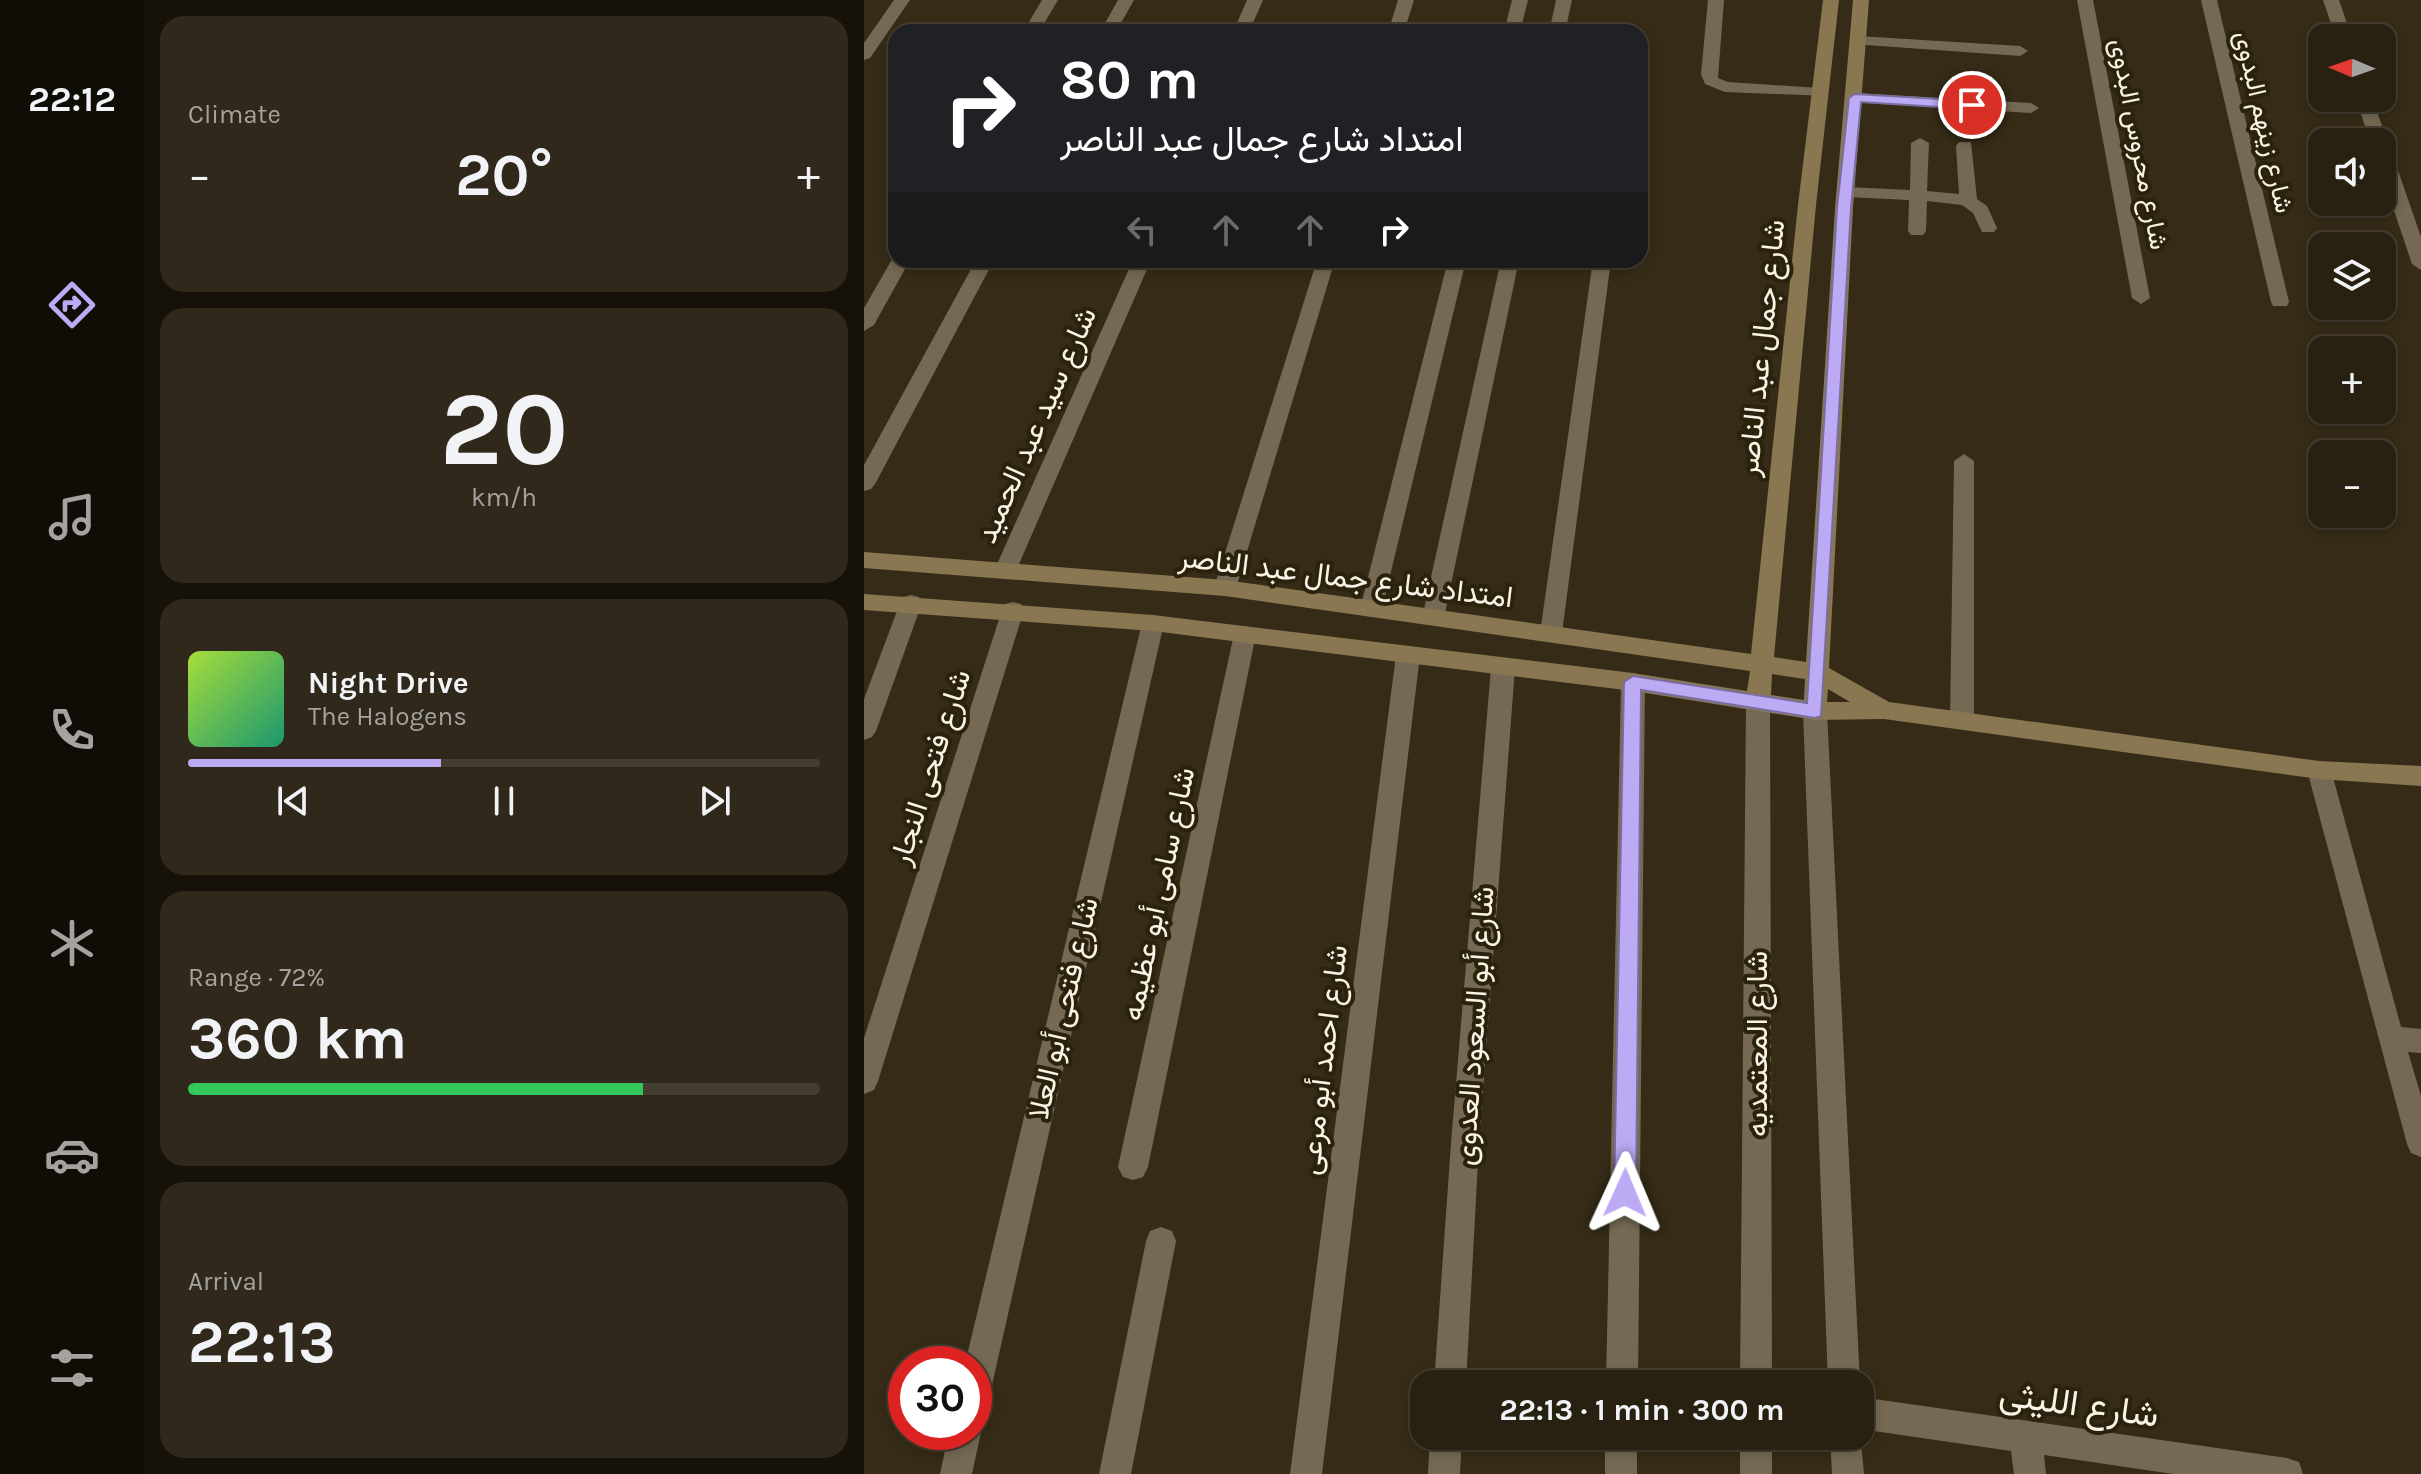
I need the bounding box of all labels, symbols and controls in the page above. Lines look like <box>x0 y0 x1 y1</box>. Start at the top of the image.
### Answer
north arrow <box>2308 24 2396 112</box>
map controls <box>2308 24 2396 528</box>
street label: شارع زينهم البدوى <box>2226 28 2300 217</box>
street label: شارع محروس البدوى <box>2101 36 2175 253</box>
text: 80 m <box>1060 47 1199 112</box>
icon: right <box>928 56 1032 160</box>
pin <box>1938 71 2006 139</box>
text: 22:12 <box>28 78 116 120</box>
icon: arrive <box>1950 83 1994 127</box>
text: Climate <box>188 99 281 130</box>
text: امتداد شارع جمال عبد الناصر <box>1060 118 1464 160</box>
button: sound <box>2308 128 2396 216</box>
text: 20° <box>455 140 553 210</box>
text: − <box>188 150 211 201</box>
text: + <box>797 150 820 201</box>
icon: left <box>1120 208 1164 252</box>
icon: ahead <box>1204 208 1248 252</box>
icon: ahead <box>1288 208 1332 252</box>
icon: right <box>1372 208 1416 252</box>
street label: شارع جمال عبد الناصر <box>1729 218 1794 480</box>
button: layers <box>2308 232 2396 320</box>
icon: directions <box>44 277 100 333</box>
street label: شارع سيد عبد الحميد <box>968 302 1106 549</box>
button: + <box>2308 336 2396 424</box>
text: 20 <box>440 369 568 490</box>
button: − <box>2308 440 2396 528</box>
text: km/h <box>471 482 537 513</box>
icon: music <box>44 489 100 545</box>
street label: امتداد شارع جمال عبد الناصر <box>1176 539 1515 617</box>
text: Night Drive <box>308 665 469 701</box>
street label: شارع فتحى النجار <box>881 665 980 871</box>
text: The Halogens <box>308 701 467 732</box>
icon: phone <box>44 702 100 758</box>
street label: شارع سامى أبو عظيمه <box>1114 764 1204 1024</box>
icon: previous <box>271 779 315 823</box>
icon: pause <box>482 779 526 823</box>
icon: next <box>693 779 737 823</box>
street label: شارع أبو السعود العدوى <box>1446 885 1504 1167</box>
street label: شارع فتحى أبو العلا <box>1020 894 1108 1123</box>
icon: climate <box>44 915 100 971</box>
street label: شارع احمد أبو مرعى <box>1291 943 1357 1177</box>
street label: شارع المعتمديه <box>1739 951 1777 1137</box>
text: Range · 72% <box>188 962 325 993</box>
text: 360 km <box>188 1003 407 1073</box>
icon: car <box>44 1127 100 1183</box>
position arrow <box>1583 1151 1667 1235</box>
text: Arrival <box>188 1266 264 1297</box>
text: 22:13 <box>188 1307 335 1377</box>
icon: filters <box>44 1340 100 1396</box>
speed limit sign: 30 <box>888 1346 992 1450</box>
street label: شارع الليثى <box>1996 1372 2161 1439</box>
text: 22:13 · 1 min · 300 m <box>1500 1392 1784 1428</box>

